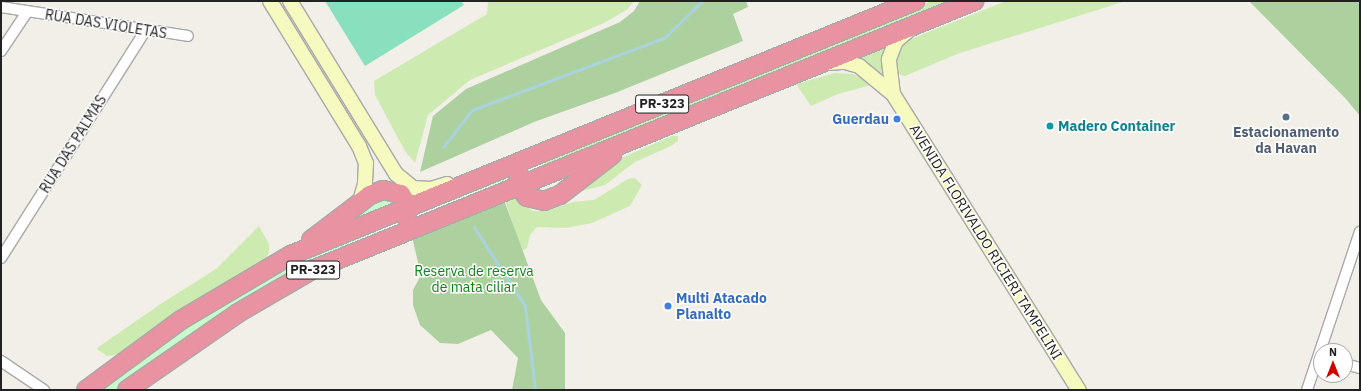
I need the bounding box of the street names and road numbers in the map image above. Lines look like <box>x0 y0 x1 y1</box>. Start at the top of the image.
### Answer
street label: RUA DAS VIOLETAS <box>44 6 168 42</box>
street label: RUA DAS PALMAS <box>36 92 110 196</box>
road number: PR-323 <box>635 93 689 115</box>
street label: AVENIDA FLORIVALDO RICIERI TAMPELINI <box>906 121 1066 363</box>
road number: PR-323 <box>286 259 340 281</box>

